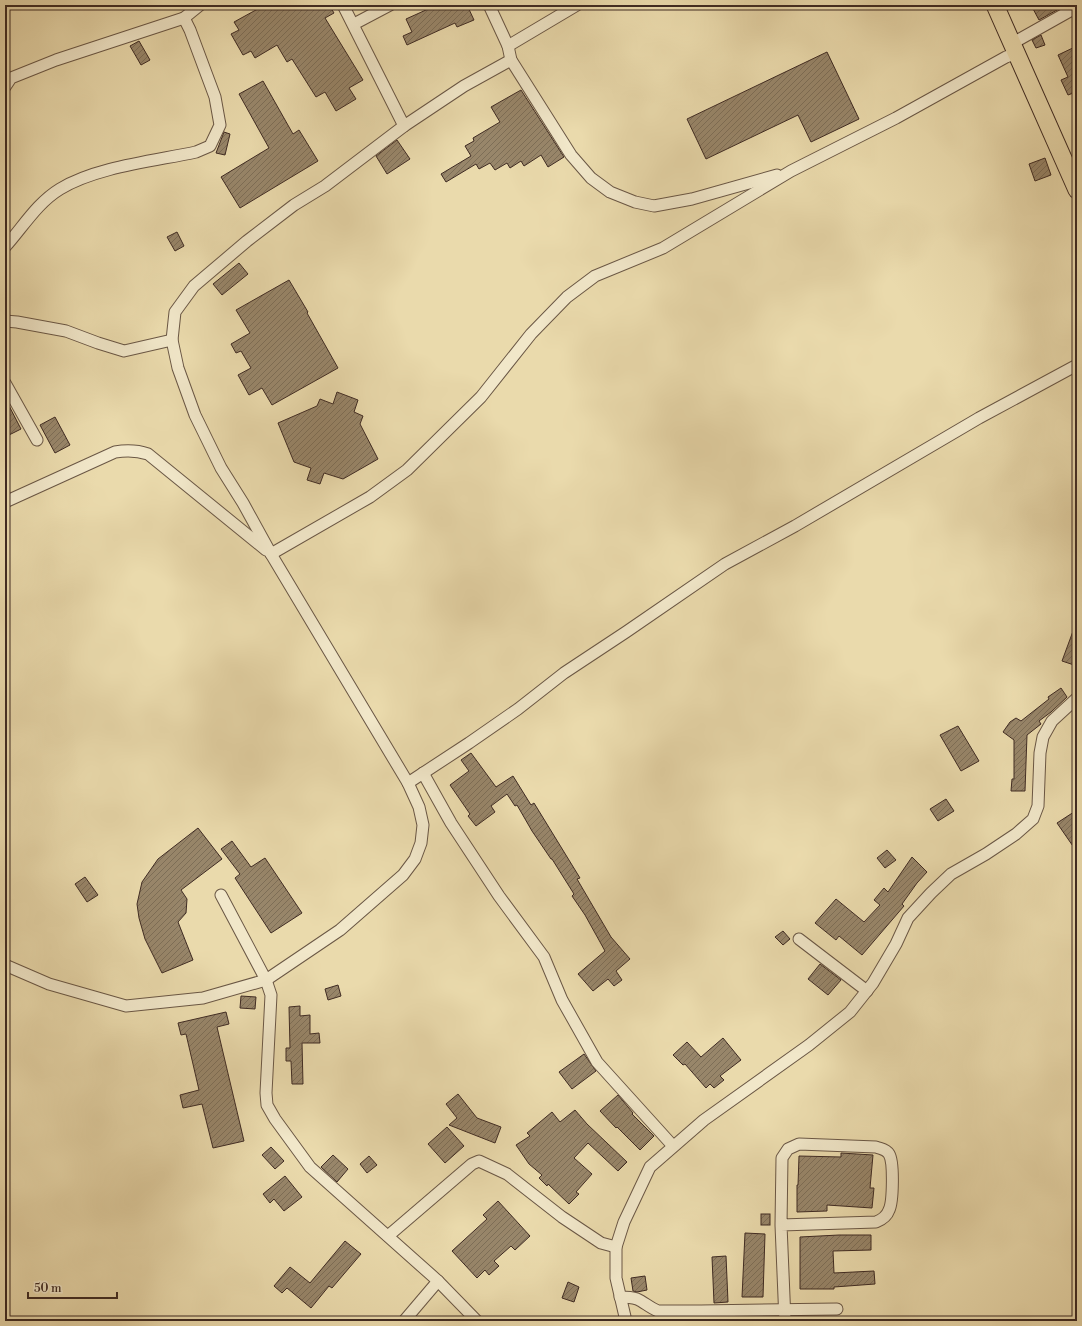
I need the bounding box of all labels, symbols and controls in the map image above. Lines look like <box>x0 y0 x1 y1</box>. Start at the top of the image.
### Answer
scale bar <box>28 1274 117 1300</box>
text: 50 m <box>34 1281 62 1296</box>

